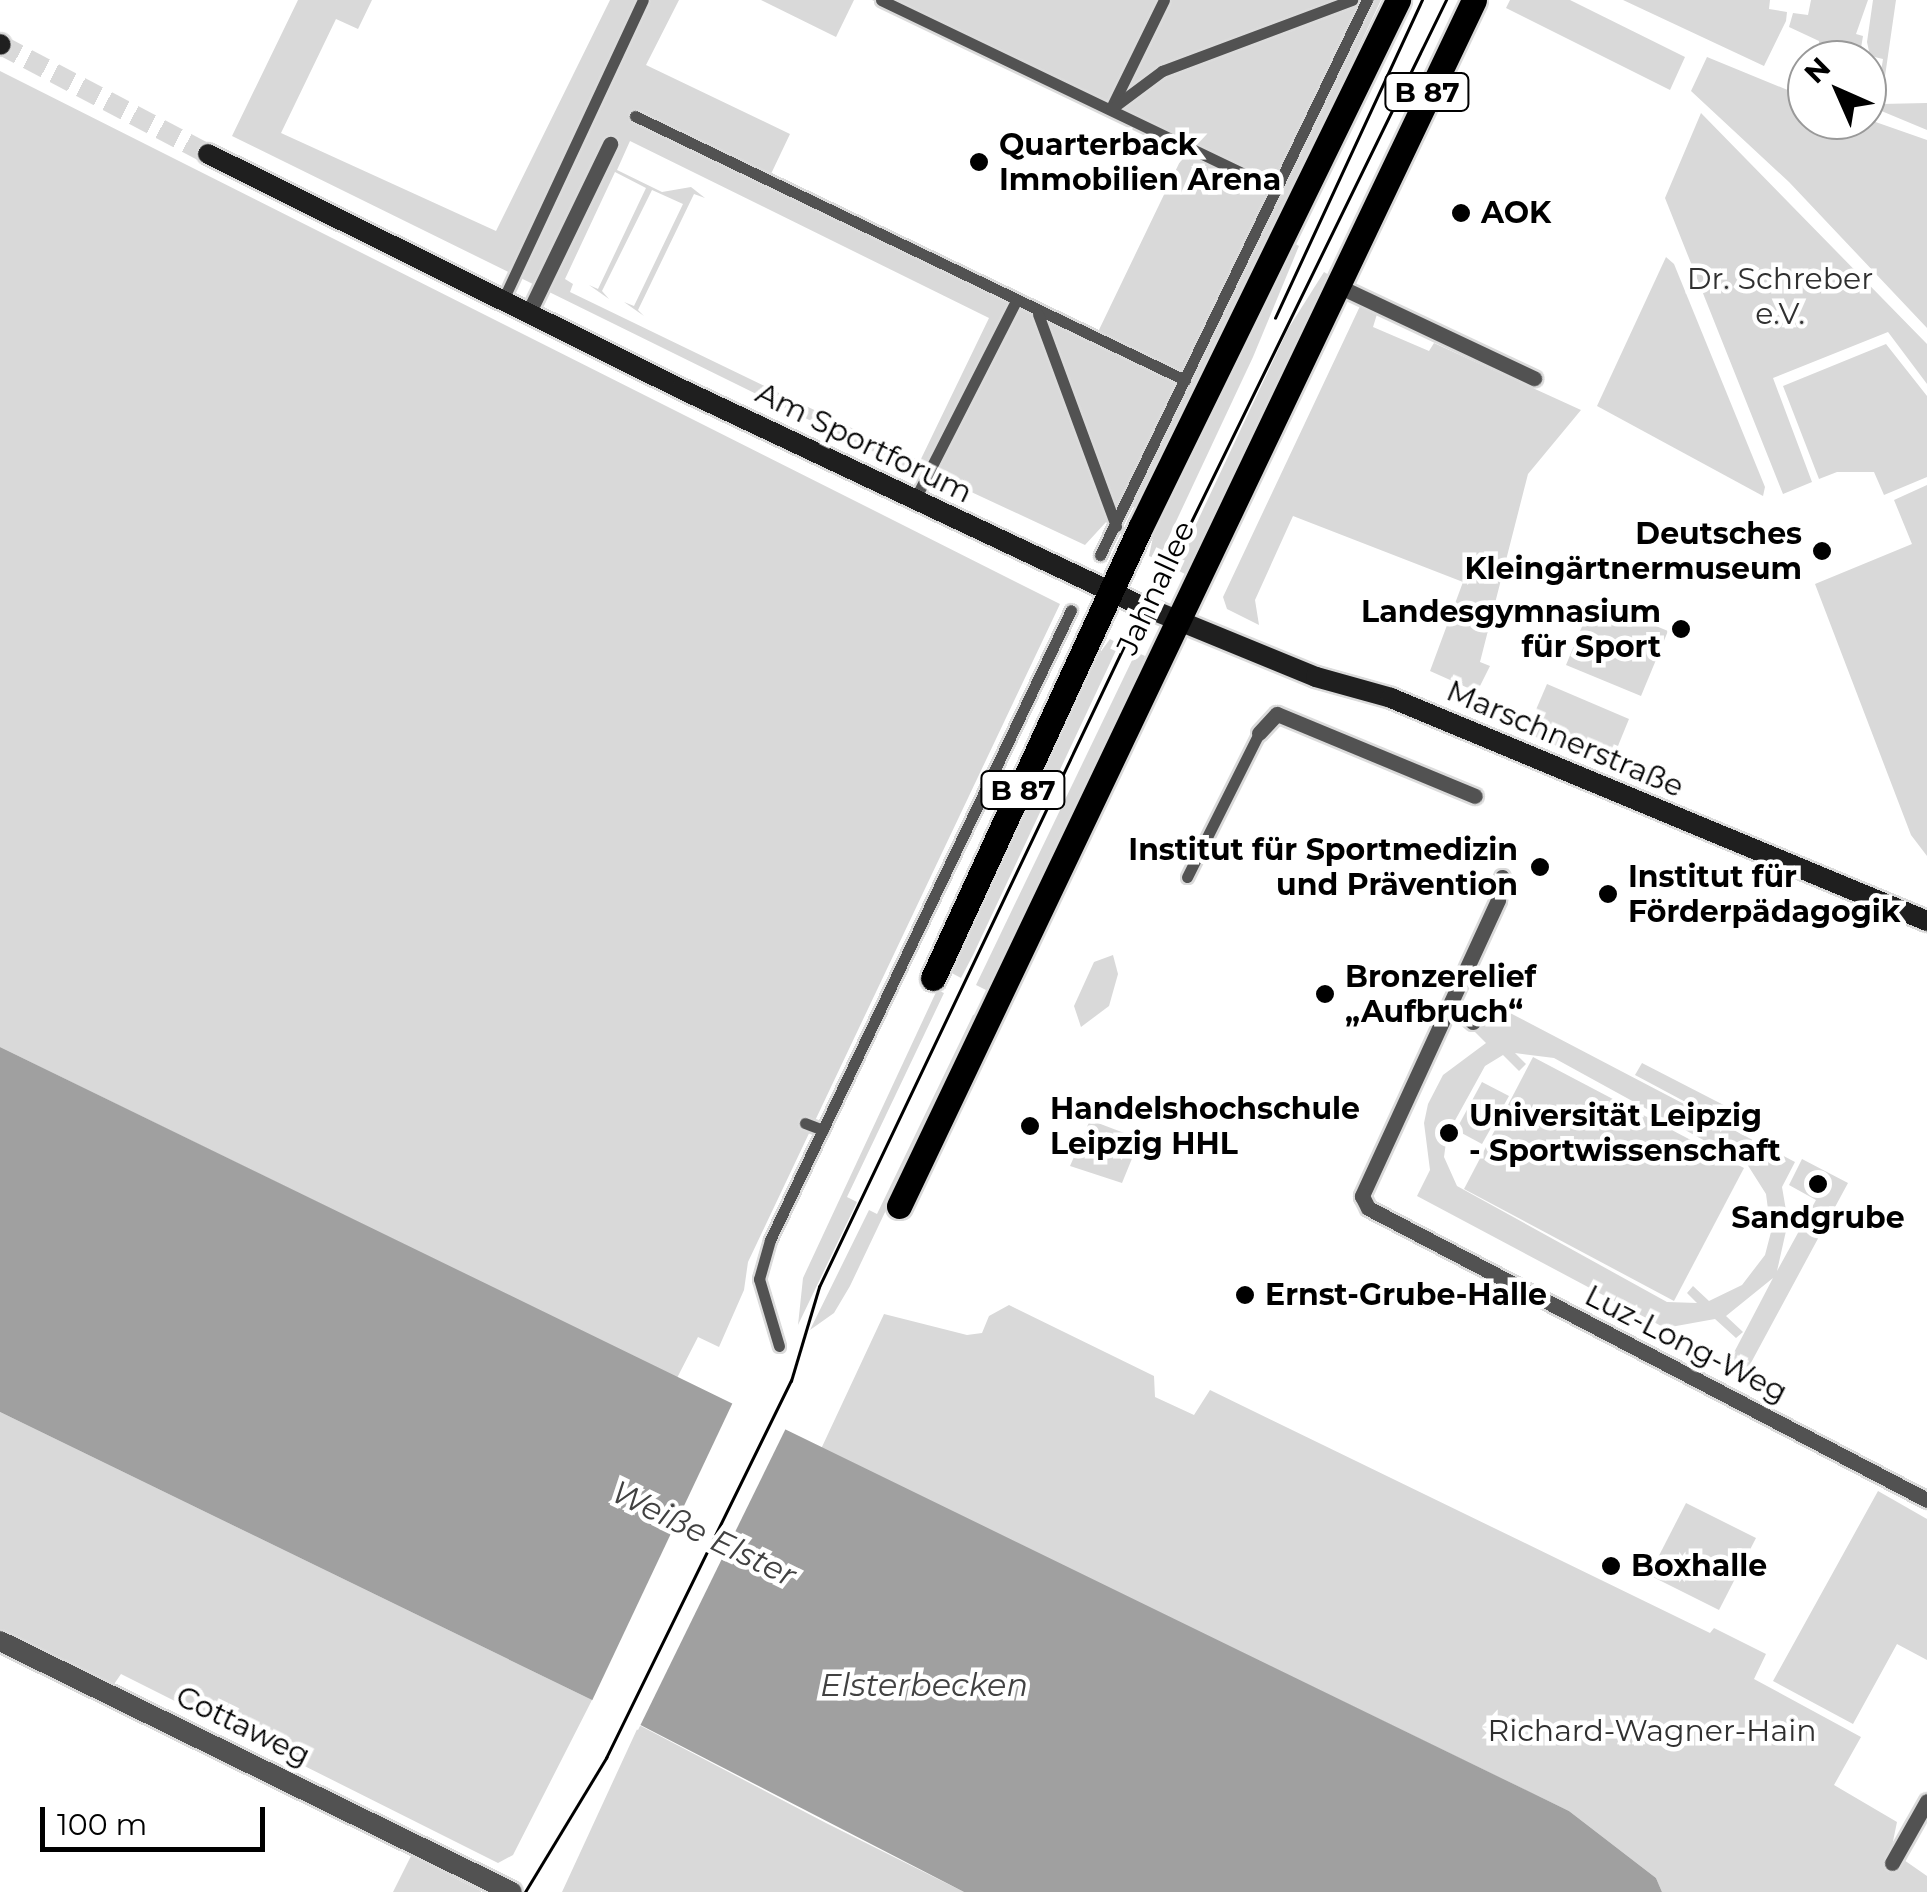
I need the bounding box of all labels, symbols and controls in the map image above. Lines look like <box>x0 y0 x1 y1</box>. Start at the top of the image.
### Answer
north arrow <box>1787 40 1887 140</box>
text: N <box>1797 50 1837 90</box>
road number: B 87 <box>1382 69 1472 115</box>
place label: Quarterback Immobilien Arena <box>999 127 1281 198</box>
marker: Quarterback Immobilien Arena <box>968 151 990 173</box>
place label: AOK <box>1481 195 1551 231</box>
marker: AOK <box>1450 202 1472 224</box>
park label: Dr. Schreber e.V. <box>1687 261 1873 332</box>
street label: Am Sportforum <box>750 375 978 511</box>
street label: Jahnallee <box>1109 515 1203 661</box>
place label: Deutsches Kleingärtnermuseum <box>1464 516 1802 586</box>
marker: Deutsches Kleingärtnermuseum <box>1811 540 1833 562</box>
place label: Landesgymnasium für Sport <box>1361 594 1661 664</box>
marker: Landesgymnasium für Sport <box>1670 618 1692 640</box>
street label: Marschnerstraße <box>1441 673 1689 805</box>
road number: B 87 <box>978 767 1068 813</box>
place label: Institut für Sportmedizin und Prävention <box>1128 832 1518 902</box>
marker: Institut für Sportmedizin und Prävention <box>1527 854 1553 880</box>
place label: Institut für Förderpädagogik <box>1628 859 1900 930</box>
marker: Institut für Förderpädagogik <box>1597 883 1619 905</box>
place label: Bronzerelief „Aufbruch“ <box>1345 959 1536 1030</box>
marker: Bronzerelief „Aufbruch“ <box>1314 983 1336 1005</box>
place label: Handelshochschule Leipzig HHL <box>1050 1091 1360 1162</box>
place label: Universität Leipzig - Sportwissenschaft <box>1469 1098 1781 1168</box>
marker: Handelshochschule Leipzig HHL <box>1019 1115 1041 1137</box>
marker: Universität Leipzig - Sportwissenschaft <box>1438 1122 1460 1144</box>
marker: Sandgrube <box>1807 1173 1829 1195</box>
place label: Sandgrube <box>1731 1200 1905 1236</box>
place label: Ernst-Grube-Halle <box>1265 1277 1547 1313</box>
street label: Luz-Long-Weg <box>1579 1278 1793 1410</box>
marker: Ernst-Grube-Halle <box>1234 1284 1256 1306</box>
water label: Weiße Elster <box>606 1473 802 1595</box>
place label: Boxhalle <box>1631 1548 1767 1584</box>
marker: Boxhalle <box>1600 1555 1622 1577</box>
water label: Elsterbecken <box>820 1666 1028 1704</box>
street label: Cottaweg <box>170 1678 316 1774</box>
park label: Richard-Wagner-Hain <box>1487 1713 1817 1749</box>
scale bar <box>45 1787 270 1849</box>
text: 100 m <box>57 1806 147 1843</box>

